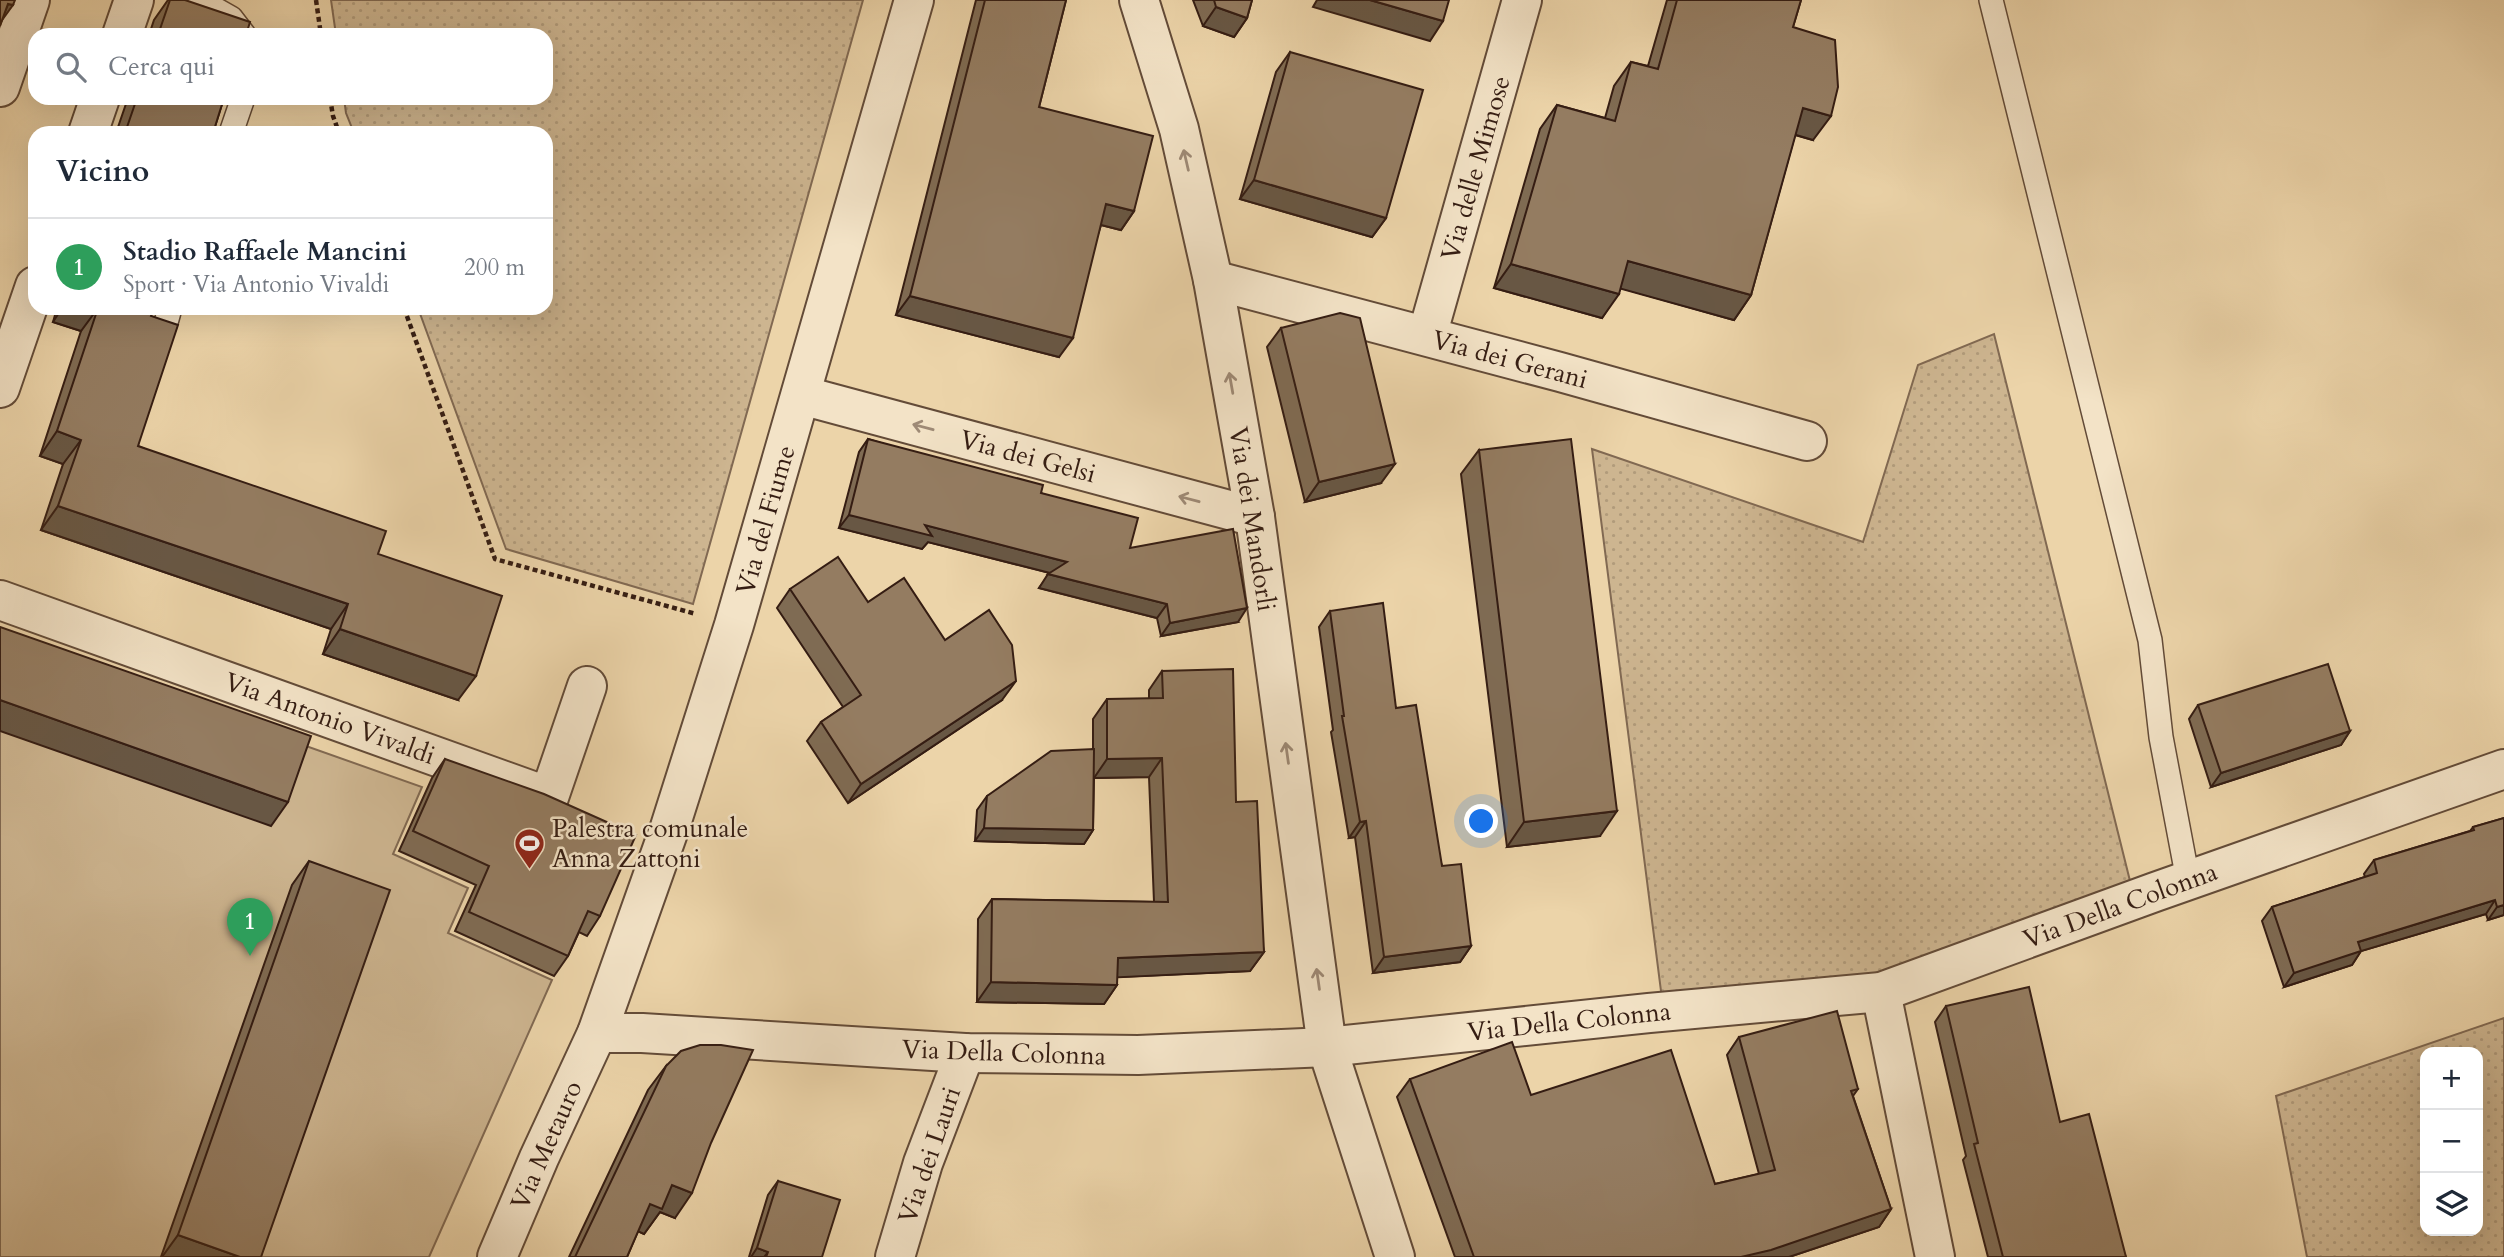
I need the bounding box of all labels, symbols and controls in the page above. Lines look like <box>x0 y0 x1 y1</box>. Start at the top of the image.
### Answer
search box <box>28 28 553 105</box>
icon: search <box>52 48 90 86</box>
text: Cerca qui <box>108 49 215 84</box>
street label: Via delle Mimose <box>1432 72 1519 265</box>
one-way arrow <box>1179 149 1193 172</box>
text: Vicino <box>56 151 149 192</box>
text: Stadio Raffaele Mancini <box>123 234 407 269</box>
text: 1 <box>73 252 85 283</box>
text: 200 m <box>464 252 525 283</box>
text: Sport · Via Antonio Vivaldi <box>123 269 389 300</box>
street label: Via dei Gerani <box>1428 322 1592 397</box>
one-way arrow <box>1224 372 1238 395</box>
one-way arrow <box>912 420 934 433</box>
street label: Via dei Gelsi <box>956 422 1100 491</box>
street label: Via dei Mandorli <box>1221 424 1284 614</box>
street label: Via del Fiume <box>727 441 804 599</box>
one-way arrow <box>1179 492 1201 505</box>
street label: Via Antonio Vivaldi <box>220 664 440 773</box>
one-way arrow <box>1281 743 1294 765</box>
your location <box>1464 804 1498 838</box>
place label: Palestra comunale Anna Zattoni <box>552 811 748 876</box>
sports icon: Palestra comunale Anna Zattoni <box>512 826 546 870</box>
street label: Via Della Colonna <box>2018 854 2222 957</box>
pin: 1 <box>227 898 273 956</box>
one-way arrow <box>1311 968 1324 991</box>
street label: Via Della Colonna <box>1466 993 1673 1050</box>
street label: Via Della Colonna <box>901 1031 1107 1074</box>
map controls <box>2420 1047 2483 1236</box>
button: + <box>2420 1047 2483 1110</box>
street label: Via Metauro <box>502 1075 591 1215</box>
street label: Via dei Lauri <box>890 1082 969 1228</box>
button: − <box>2420 1110 2483 1173</box>
button: layers <box>2420 1173 2483 1236</box>

